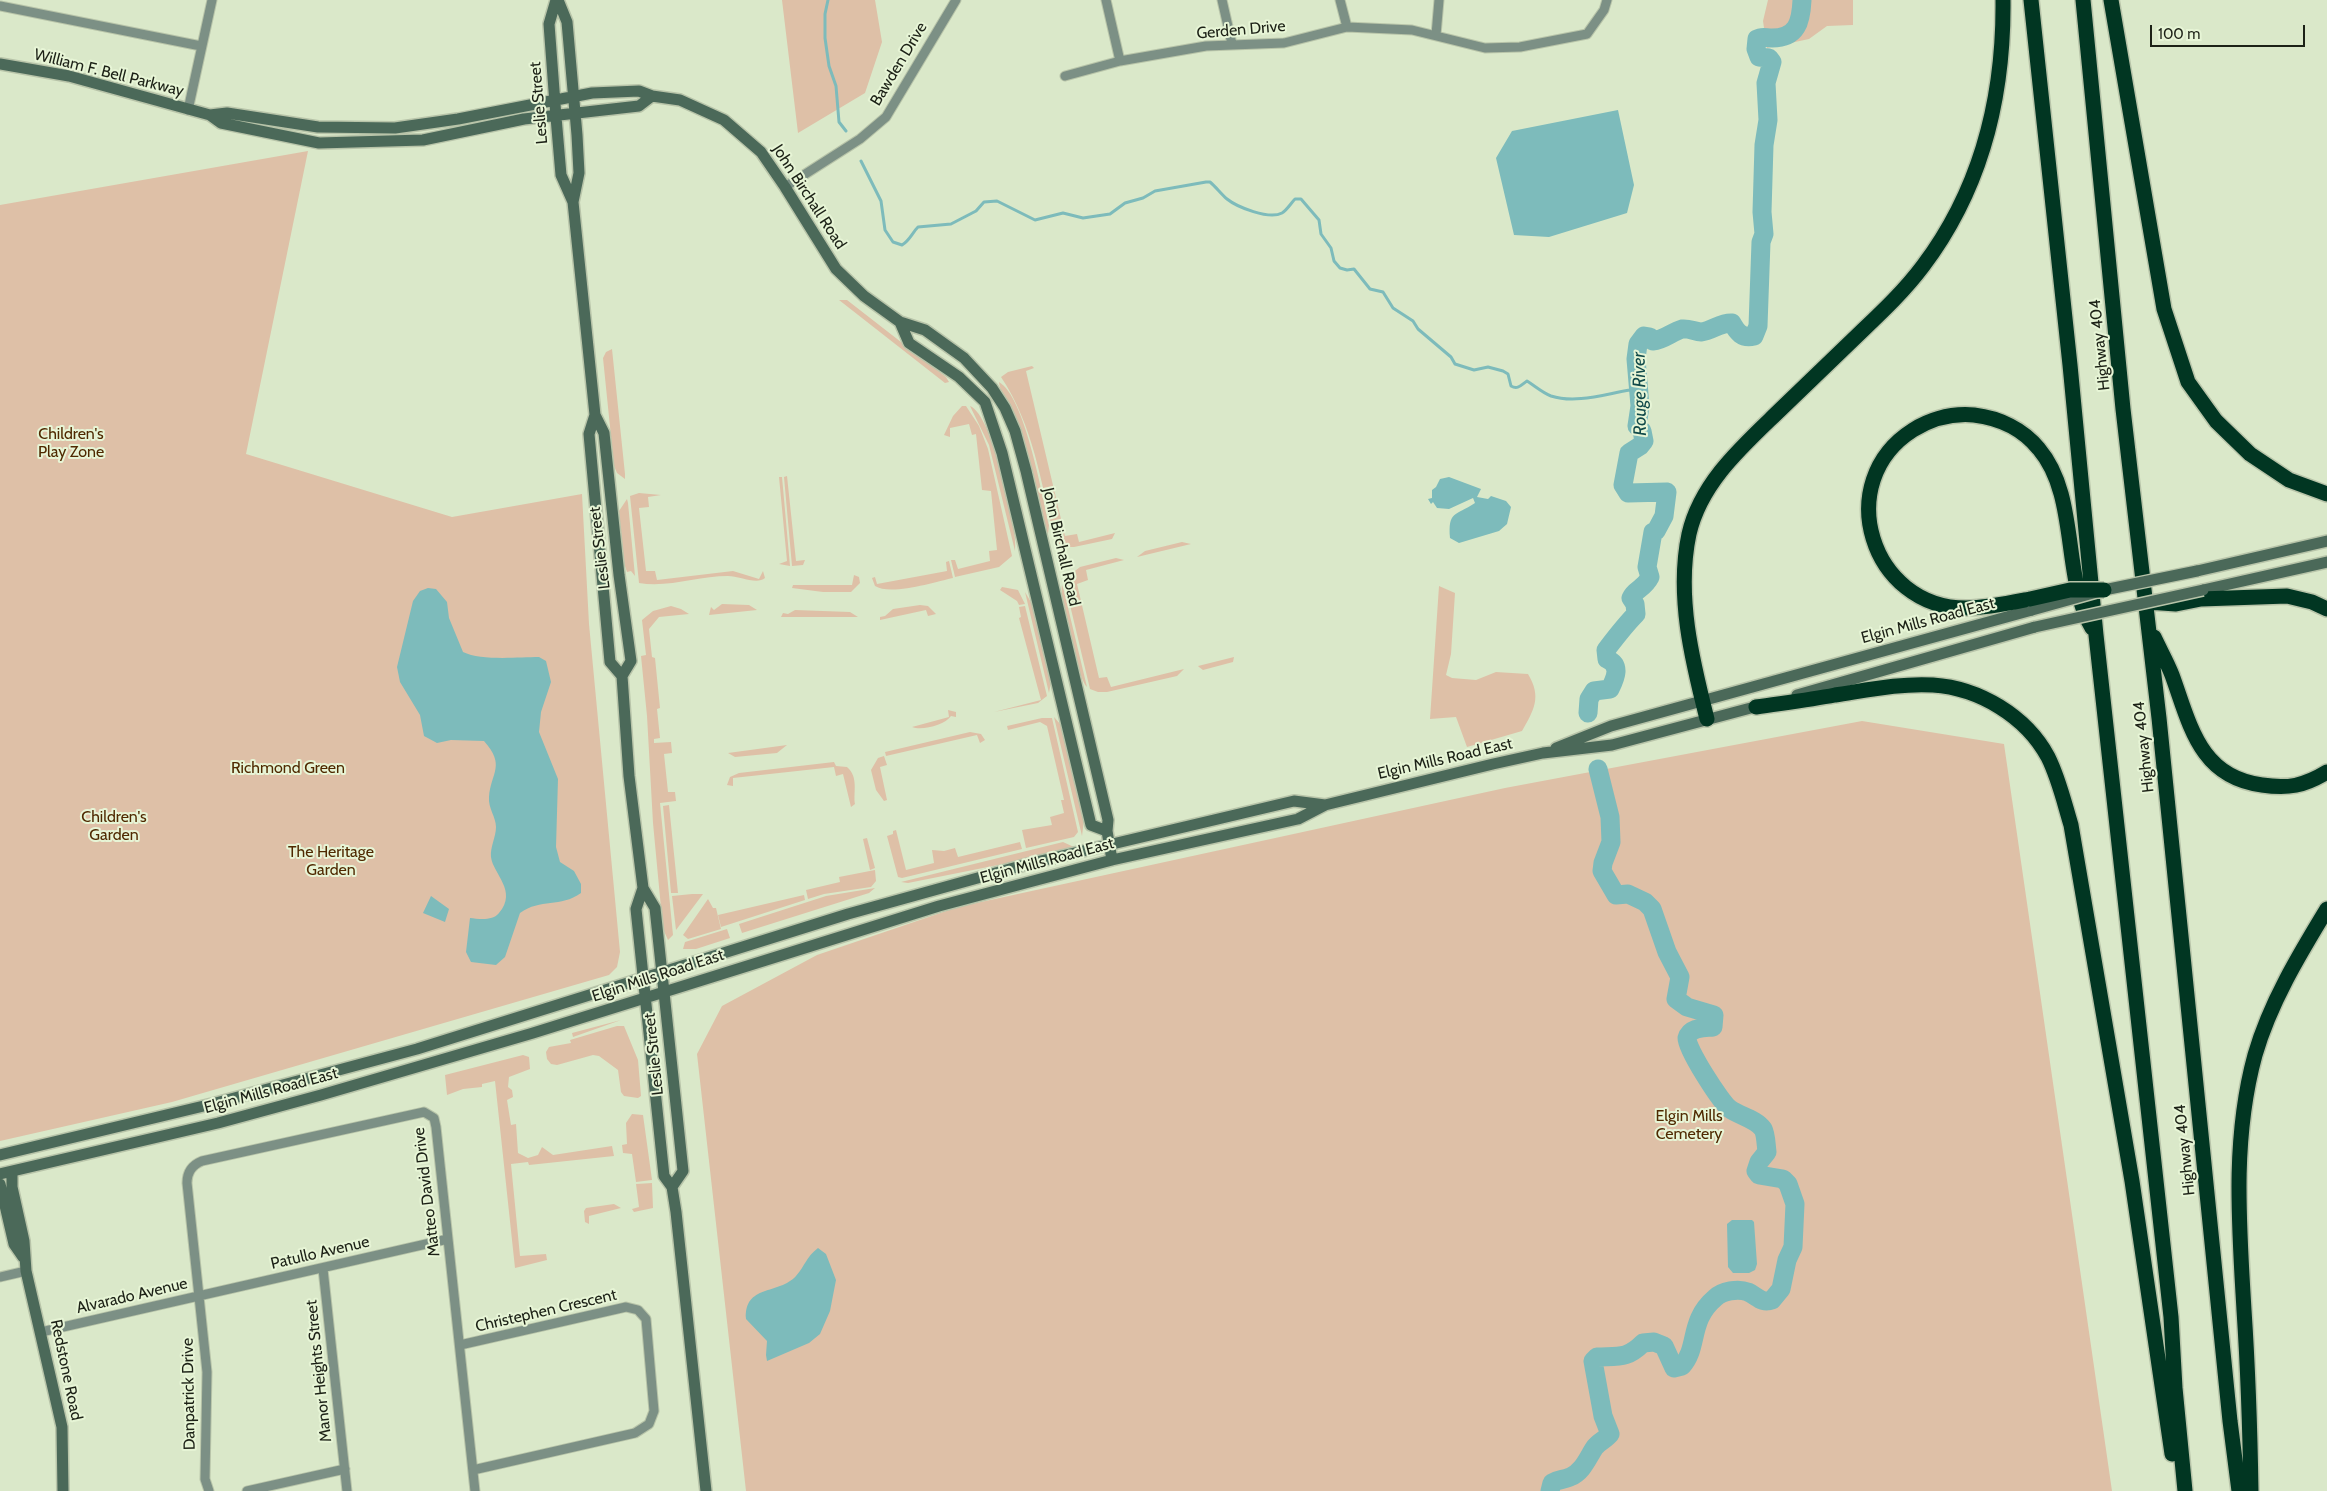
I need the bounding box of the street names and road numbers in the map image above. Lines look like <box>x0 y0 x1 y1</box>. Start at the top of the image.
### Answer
street label: Gerden Drive <box>1196 17 1286 43</box>
street label: Bawden Drive <box>867 19 931 109</box>
street label: William F. Bell Parkway <box>32 45 186 101</box>
street label: Leslie Street <box>526 61 552 145</box>
street label: John Birchall Road <box>768 141 850 253</box>
street label: Highway 404 <box>2086 299 2114 391</box>
street label: John Birchall Road <box>1038 486 1084 608</box>
street label: Leslie Street <box>585 506 615 590</box>
street label: Elgin Mills Road East <box>1859 594 1997 648</box>
street label: Highway 404 <box>2130 701 2158 793</box>
street label: Elgin Mills Road East <box>1376 734 1514 784</box>
street label: Elgin Mills Road East <box>978 834 1116 888</box>
street label: Elgin Mills Road East <box>590 946 726 1006</box>
street label: Leslie Street <box>640 1012 668 1096</box>
street label: Elgin Mills Road East <box>202 1064 340 1118</box>
street label: Highway 404 <box>2171 1104 2199 1196</box>
street label: Matteo David Drive <box>410 1126 444 1258</box>
street label: Patullo Avenue <box>269 1232 371 1274</box>
street label: Alvarado Avenue <box>75 1274 189 1318</box>
street label: Christephen Crescent <box>473 1285 619 1337</box>
street label: Manor Heights Street <box>302 1299 336 1443</box>
street label: Redstone Road <box>46 1318 86 1422</box>
street label: Danpatrick Drive <box>178 1338 200 1450</box>

